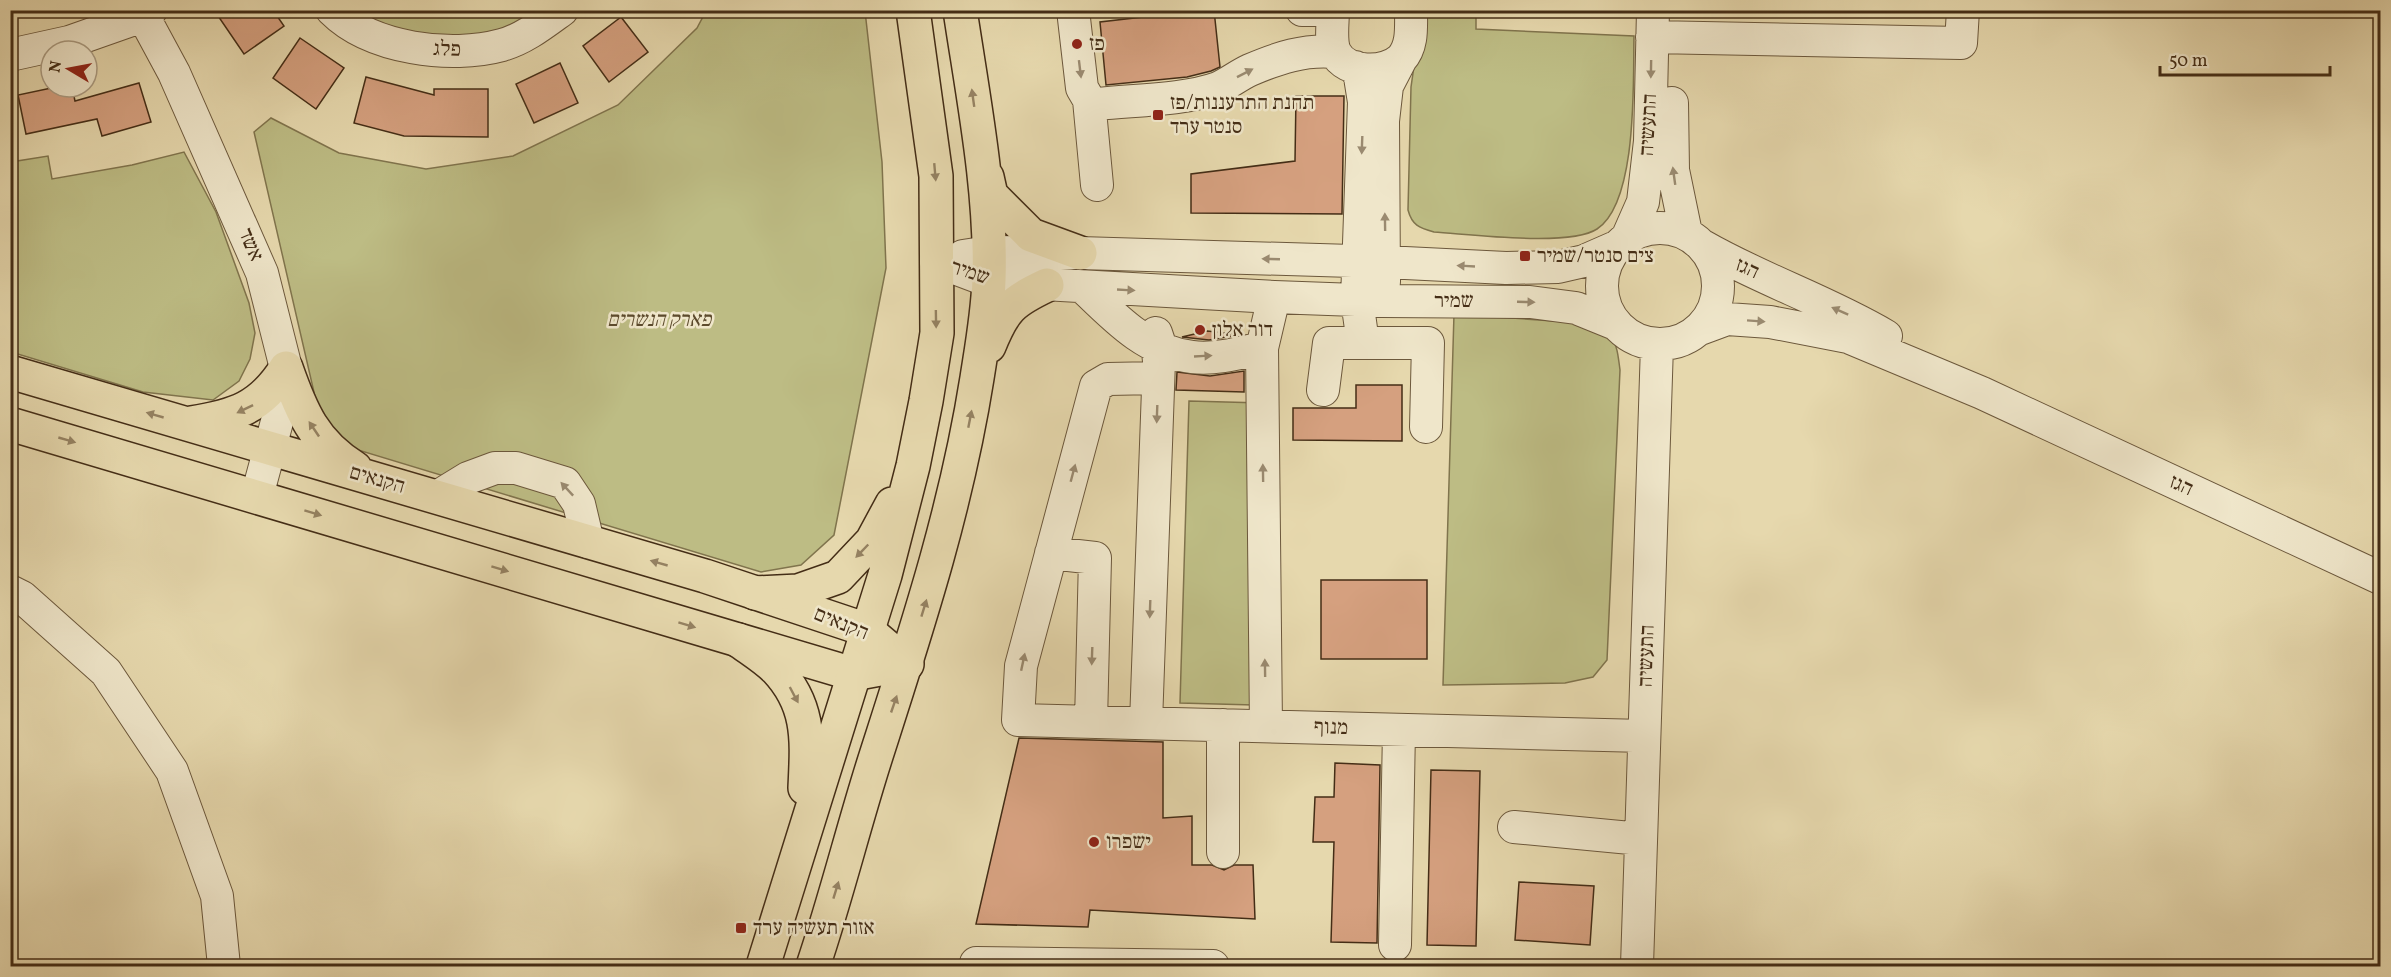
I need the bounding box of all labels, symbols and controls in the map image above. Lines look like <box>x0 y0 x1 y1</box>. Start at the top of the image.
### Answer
place label: פז <box>1089 30 1105 59</box>
street label: פלג <box>433 35 461 65</box>
marker: פז <box>1070 37 1084 51</box>
north arrow <box>39 39 99 99</box>
scale bar <box>2160 39 2330 77</box>
text: 50 m <box>2169 49 2208 74</box>
text: N <box>44 59 68 74</box>
one-way arrow <box>1075 59 1084 78</box>
one-way arrow <box>1647 59 1656 78</box>
one-way arrow <box>1237 68 1254 78</box>
one-way arrow <box>968 88 977 107</box>
place label: תחנת התרעננות/פז סנטר ערד <box>1170 89 1314 142</box>
street label: התעשיה <box>1633 93 1665 157</box>
marker: תחנת התרעננות/פז סנטר ערד <box>1151 108 1165 122</box>
one-way arrow <box>1358 136 1367 155</box>
one-way arrow <box>930 163 940 182</box>
one-way arrow <box>1669 166 1679 185</box>
one-way arrow <box>1380 212 1390 231</box>
street label: אשד <box>230 224 270 266</box>
place label: צים סנטר/שמיר <box>1537 242 1654 271</box>
marker: צים סנטר/שמיר <box>1518 249 1532 263</box>
street label: הגז <box>1730 251 1764 287</box>
street label: שמיר <box>947 253 993 293</box>
one-way arrow <box>1262 254 1281 263</box>
one-way arrow <box>1457 261 1476 270</box>
one-way arrow <box>1117 285 1136 294</box>
street label: שמיר <box>1434 287 1474 316</box>
one-way arrow <box>1516 297 1535 307</box>
park label: פארק הנשרים <box>607 306 712 335</box>
one-way arrow <box>1831 306 1849 316</box>
one-way arrow <box>932 310 941 329</box>
place label: דור אלון <box>1212 316 1273 345</box>
one-way arrow <box>1747 316 1766 326</box>
marker: דור אלון <box>1193 323 1207 337</box>
one-way arrow <box>1194 352 1213 361</box>
one-way arrow <box>236 403 254 413</box>
one-way arrow <box>1152 404 1162 423</box>
one-way arrow <box>966 409 975 428</box>
one-way arrow <box>146 410 164 419</box>
one-way arrow <box>308 421 319 438</box>
one-way arrow <box>58 436 76 445</box>
street label: הקנאים <box>346 458 408 502</box>
one-way arrow <box>1258 463 1268 482</box>
one-way arrow <box>1068 464 1078 482</box>
street label: הגז <box>2164 468 2198 504</box>
one-way arrow <box>561 482 574 497</box>
one-way arrow <box>305 509 323 518</box>
one-way arrow <box>855 544 869 558</box>
one-way arrow <box>650 558 668 567</box>
one-way arrow <box>491 565 509 574</box>
one-way arrow <box>920 599 929 617</box>
one-way arrow <box>1145 599 1155 618</box>
street label: הקנאים <box>809 600 873 648</box>
one-way arrow <box>678 621 696 630</box>
street label: התעשיה <box>1631 624 1663 688</box>
one-way arrow <box>1088 647 1097 666</box>
one-way arrow <box>1019 652 1028 671</box>
one-way arrow <box>1260 658 1270 677</box>
one-way arrow <box>789 687 799 704</box>
one-way arrow <box>889 695 899 713</box>
street label: מנוף <box>1313 713 1349 743</box>
place label: ישפרו <box>1106 828 1151 857</box>
marker: ישפרו <box>1087 835 1101 849</box>
one-way arrow <box>832 881 841 899</box>
place label: אזור תעשיה ערד <box>753 914 875 943</box>
marker: אזור תעשיה ערד <box>734 921 748 935</box>

